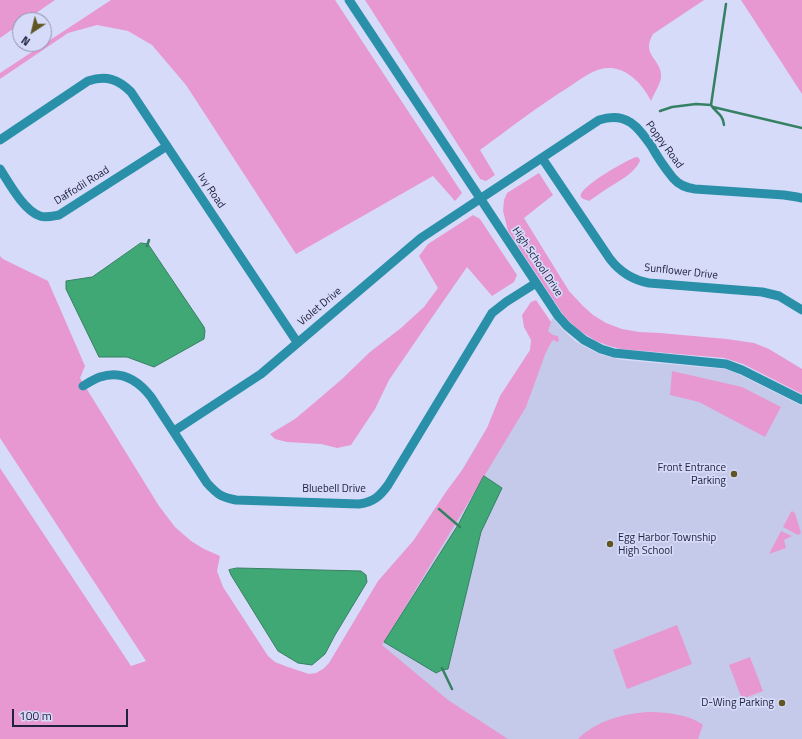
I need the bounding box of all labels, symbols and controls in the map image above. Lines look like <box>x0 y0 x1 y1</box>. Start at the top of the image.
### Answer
north arrow <box>12 12 52 52</box>
text: N <box>18 32 33 50</box>
street label: Poppy Road <box>642 119 686 171</box>
street label: Daffodil Road <box>52 164 112 208</box>
street label: Ivy Road <box>194 171 228 211</box>
street label: High School Drive <box>509 225 565 299</box>
street label: Sunflower Drive <box>644 262 718 282</box>
street label: Violet Drive <box>295 285 345 329</box>
place label: Front Entrance Parking <box>657 461 726 487</box>
marker: Front Entrance Parking <box>729 469 739 479</box>
street label: Bluebell Drive <box>302 482 366 496</box>
place label: Egg Harbor Township High School <box>618 531 716 557</box>
marker: Egg Harbor Township High School <box>605 539 615 549</box>
place label: D-Wing Parking <box>701 696 774 710</box>
marker: D-Wing Parking <box>777 698 787 708</box>
scale bar <box>14 701 130 727</box>
text: 100 m <box>19 706 52 725</box>

